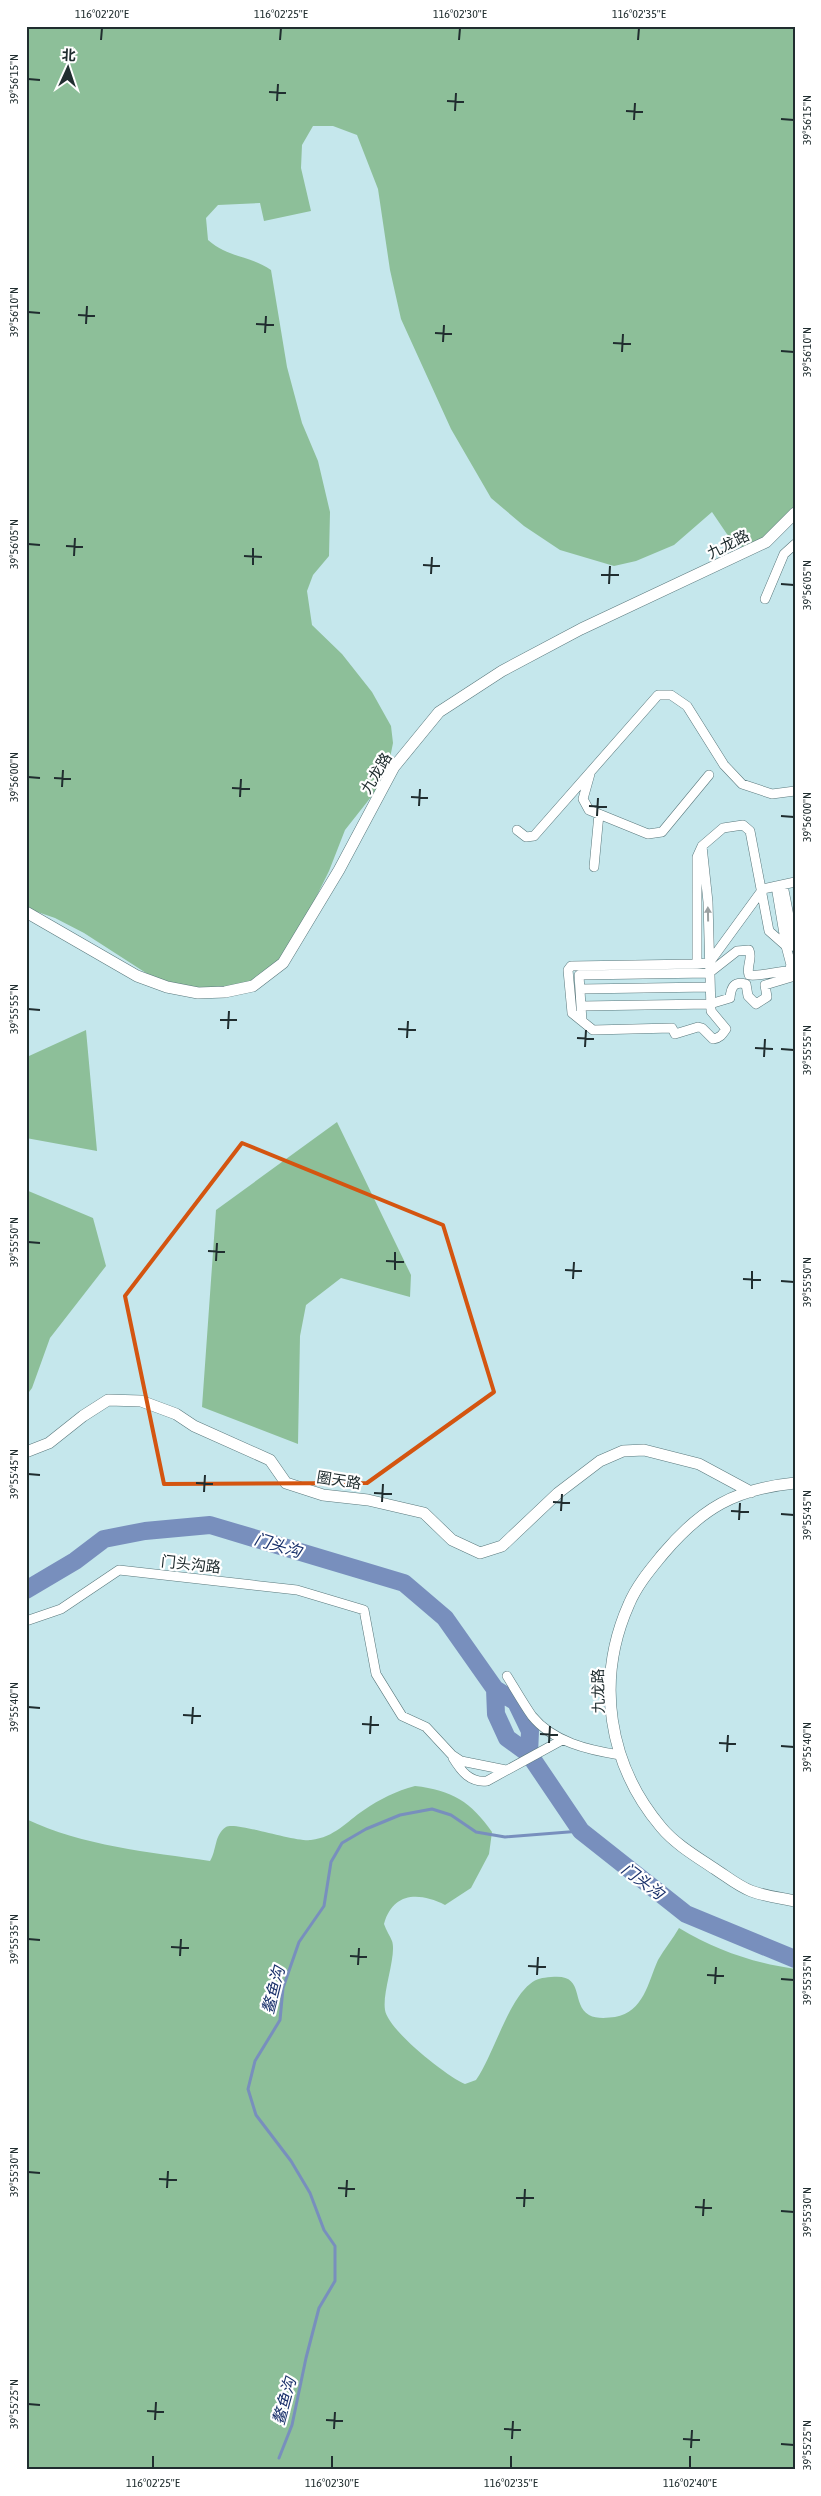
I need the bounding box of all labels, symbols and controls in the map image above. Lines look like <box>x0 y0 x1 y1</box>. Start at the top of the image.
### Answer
text: 116°02'20"E <box>75 7 129 21</box>
text: 116°02'25"E <box>254 7 308 21</box>
text: 116°02'30"E <box>433 7 487 21</box>
text: 116°02'35"E <box>612 7 666 21</box>
north arrow <box>42 42 92 92</box>
text: 北 <box>61 47 76 63</box>
text: 39°56'15"N <box>7 54 21 104</box>
text: 39°56'15"N <box>800 95 814 145</box>
text: 39°56'10"N <box>7 287 21 337</box>
text: 39°56'10"N <box>800 327 814 377</box>
text: 39°56'05"N <box>7 519 21 569</box>
street label: 九龙路 <box>704 526 752 562</box>
text: 39°56'05"N <box>800 560 814 610</box>
street label: 九龙路 <box>357 749 395 797</box>
text: 39°56'00"N <box>7 752 21 802</box>
text: 39°56'00"N <box>800 792 814 842</box>
one-way arrow <box>704 906 712 922</box>
text: 39°55'55"N <box>7 984 21 1034</box>
text: 39°55'55"N <box>800 1025 814 1075</box>
text: 39°55'50"N <box>7 1217 21 1267</box>
text: 39°55'50"N <box>800 1257 814 1307</box>
text: 39°55'45"N <box>7 1449 21 1499</box>
street label: 圈天路 <box>315 1468 363 1492</box>
text: 39°55'45"N <box>800 1490 814 1540</box>
water label: 门头沟 <box>252 1529 305 1561</box>
street label: 门头沟路 <box>160 1552 222 1576</box>
street label: 九龙路 <box>589 1668 607 1714</box>
text: 39°55'40"N <box>7 1682 21 1732</box>
text: 39°55'40"N <box>800 1722 814 1772</box>
water label: 门头沟 <box>618 1859 669 1904</box>
text: 39°55'35"N <box>7 1914 21 1964</box>
text: 39°55'35"N <box>800 1955 814 2005</box>
water label: 鳌鱼沟 <box>258 1963 288 2015</box>
text: 39°55'30"N <box>7 2147 21 2197</box>
text: 39°55'30"N <box>800 2187 814 2237</box>
water label: 鳌鱼沟 <box>269 2374 299 2427</box>
text: 39°55'25"N <box>7 2379 21 2429</box>
text: 39°55'25"N <box>800 2420 814 2470</box>
text: 116°02'25"E <box>126 2476 180 2490</box>
text: 116°02'30"E <box>305 2476 359 2490</box>
text: 116°02'35"E <box>484 2476 538 2490</box>
text: 116°02'40"E <box>663 2476 717 2490</box>

